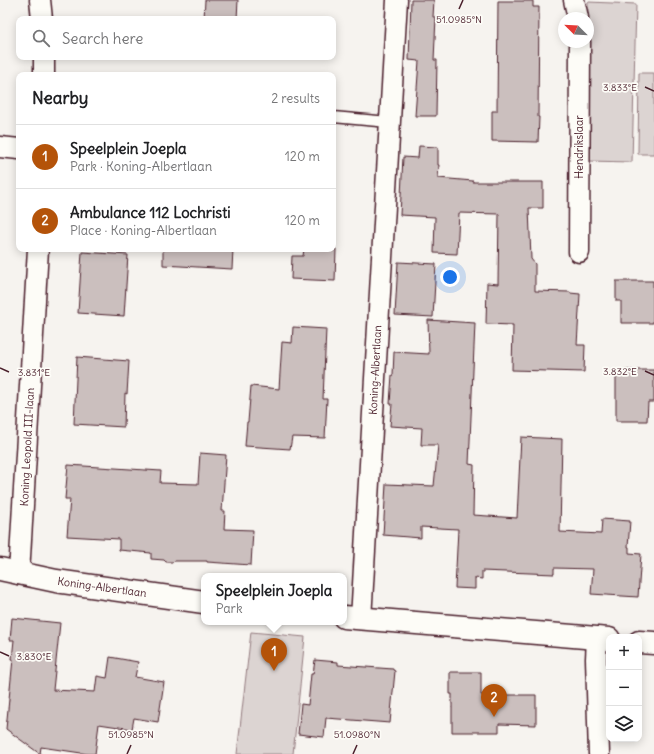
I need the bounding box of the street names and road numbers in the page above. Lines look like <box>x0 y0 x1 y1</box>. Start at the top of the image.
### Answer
street label: Hendrikslaar <box>572 115 586 179</box>
street label: Koning-Albertlaan <box>366 325 384 415</box>
street label: Koning Leopold III-laan <box>17 387 37 507</box>
street label: Koning-Albertlaan <box>57 574 147 600</box>

